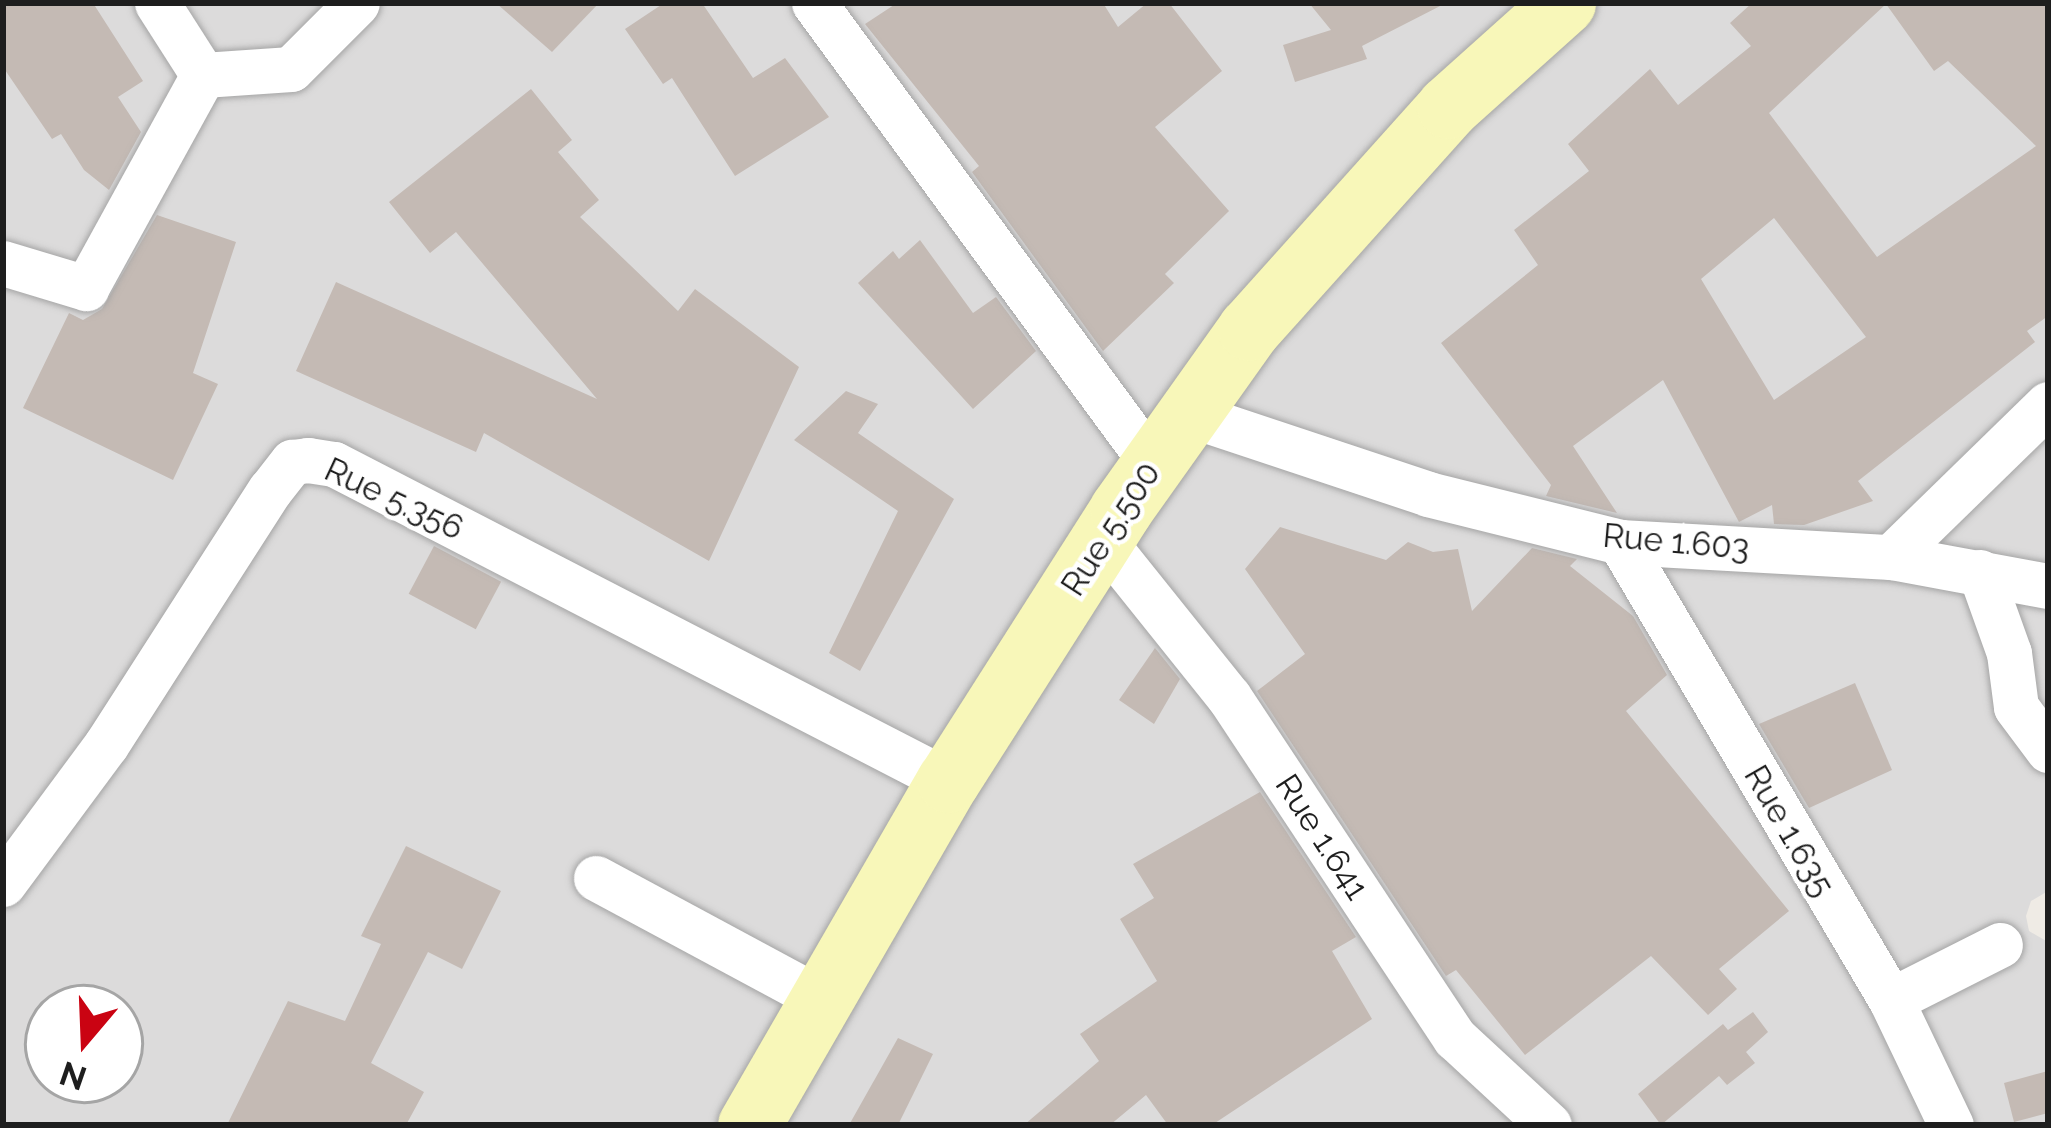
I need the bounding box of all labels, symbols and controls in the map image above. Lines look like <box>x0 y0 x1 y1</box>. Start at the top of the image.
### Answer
street label: Rue 5.356 <box>318 450 470 548</box>
street label: Rue 5.500 <box>1053 455 1169 603</box>
street label: Rue 1.603 <box>1601 516 1751 568</box>
street label: Rue 1.635 <box>1736 759 1842 903</box>
street label: Rue 1.641 <box>1267 767 1377 907</box>
north arrow <box>24 984 144 1104</box>
text: N <box>55 1053 91 1098</box>

